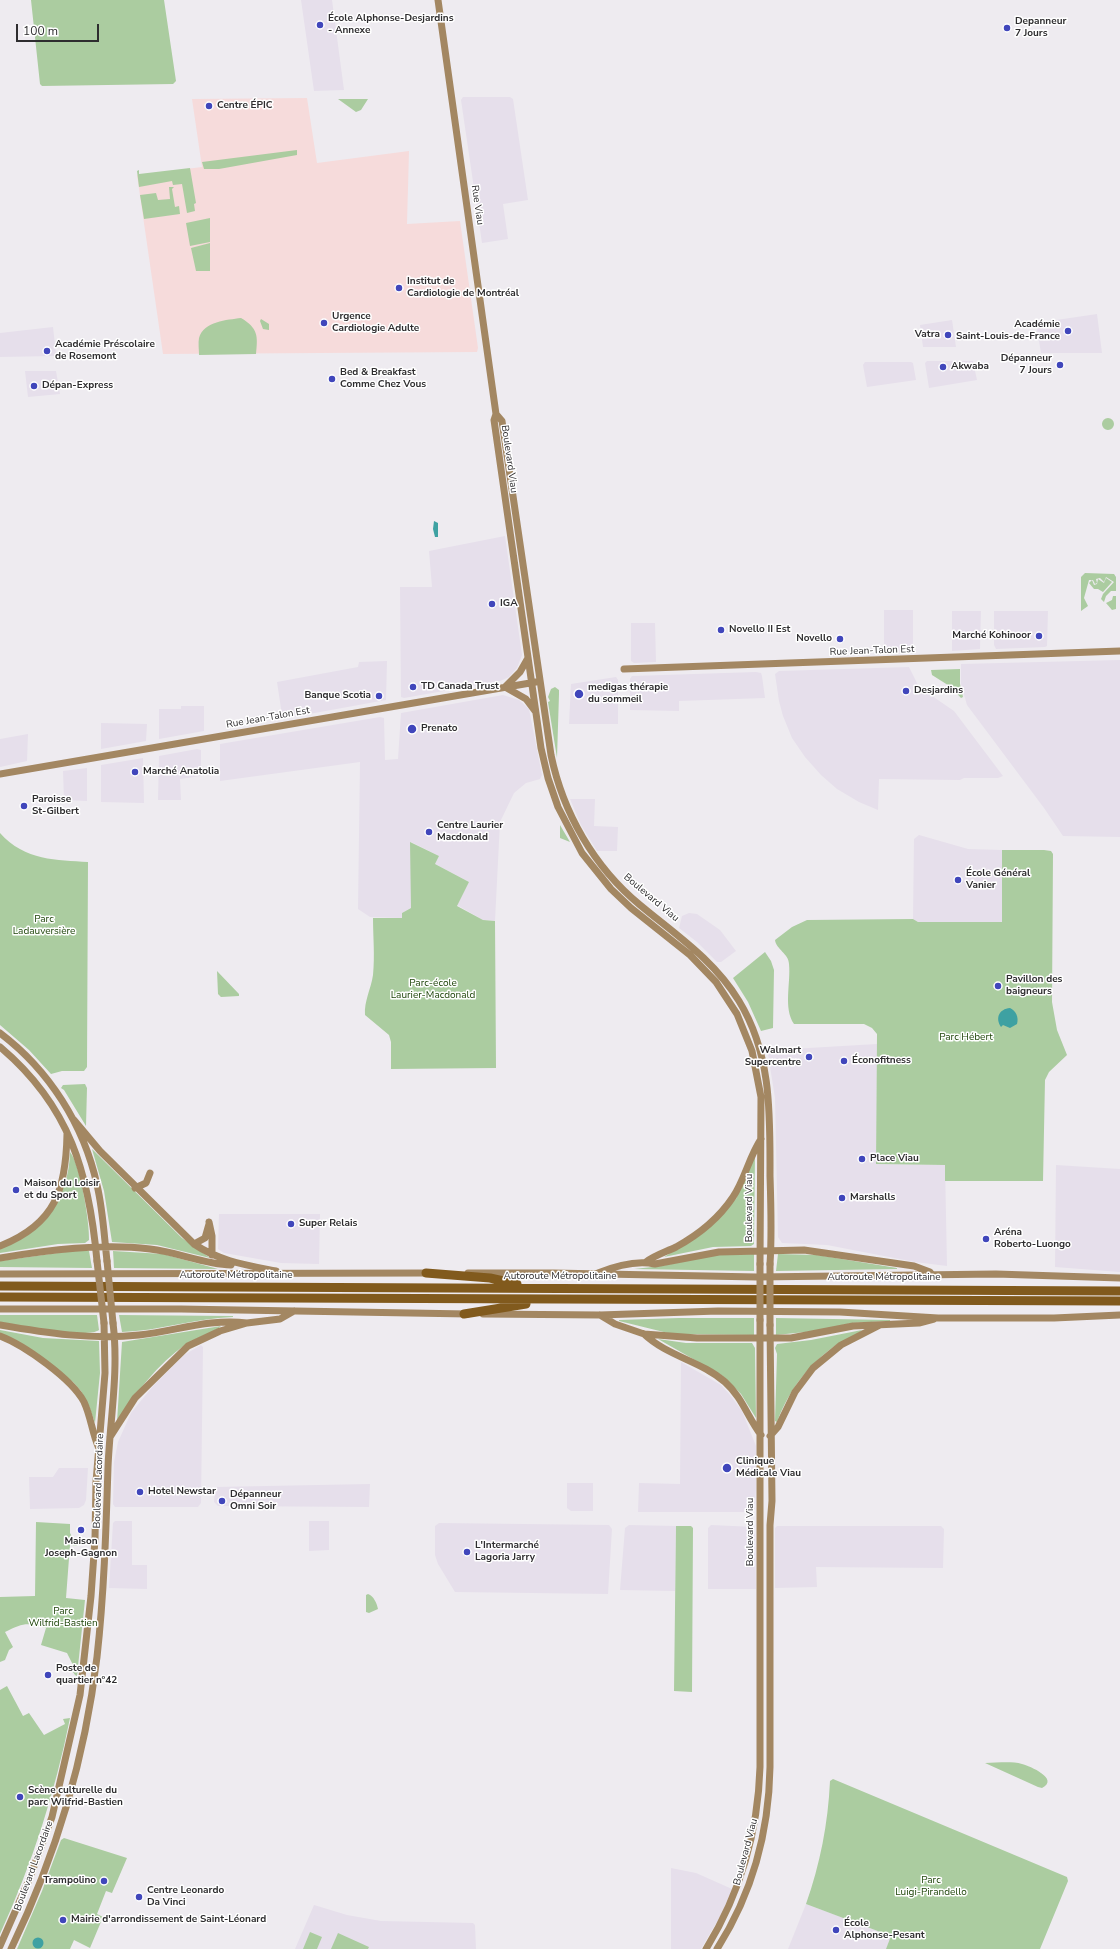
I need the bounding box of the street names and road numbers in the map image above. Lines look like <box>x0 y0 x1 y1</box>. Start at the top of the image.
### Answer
street label: Rue Viau <box>468 184 486 226</box>
street label: Boulevard Viau <box>498 424 520 494</box>
street label: Rue Jean-Talon Est <box>829 644 915 658</box>
street label: Rue Jean-Talon Est <box>225 705 311 731</box>
street label: Boulevard Viau <box>621 871 681 925</box>
street label: Boulevard Viau <box>744 1174 756 1242</box>
street label: Autoroute Métropolitaine <box>179 1270 293 1282</box>
street label: Autoroute Métropolitaine <box>503 1271 617 1283</box>
street label: Autoroute Métropolitaine <box>827 1272 941 1284</box>
street label: Boulevard Lacordaire <box>91 1433 107 1529</box>
street label: Boulevard Viau <box>745 1498 757 1566</box>
street label: Boulevard Viau <box>731 1817 761 1887</box>
street label: Boulevard Lacordaire <box>12 1819 56 1913</box>

